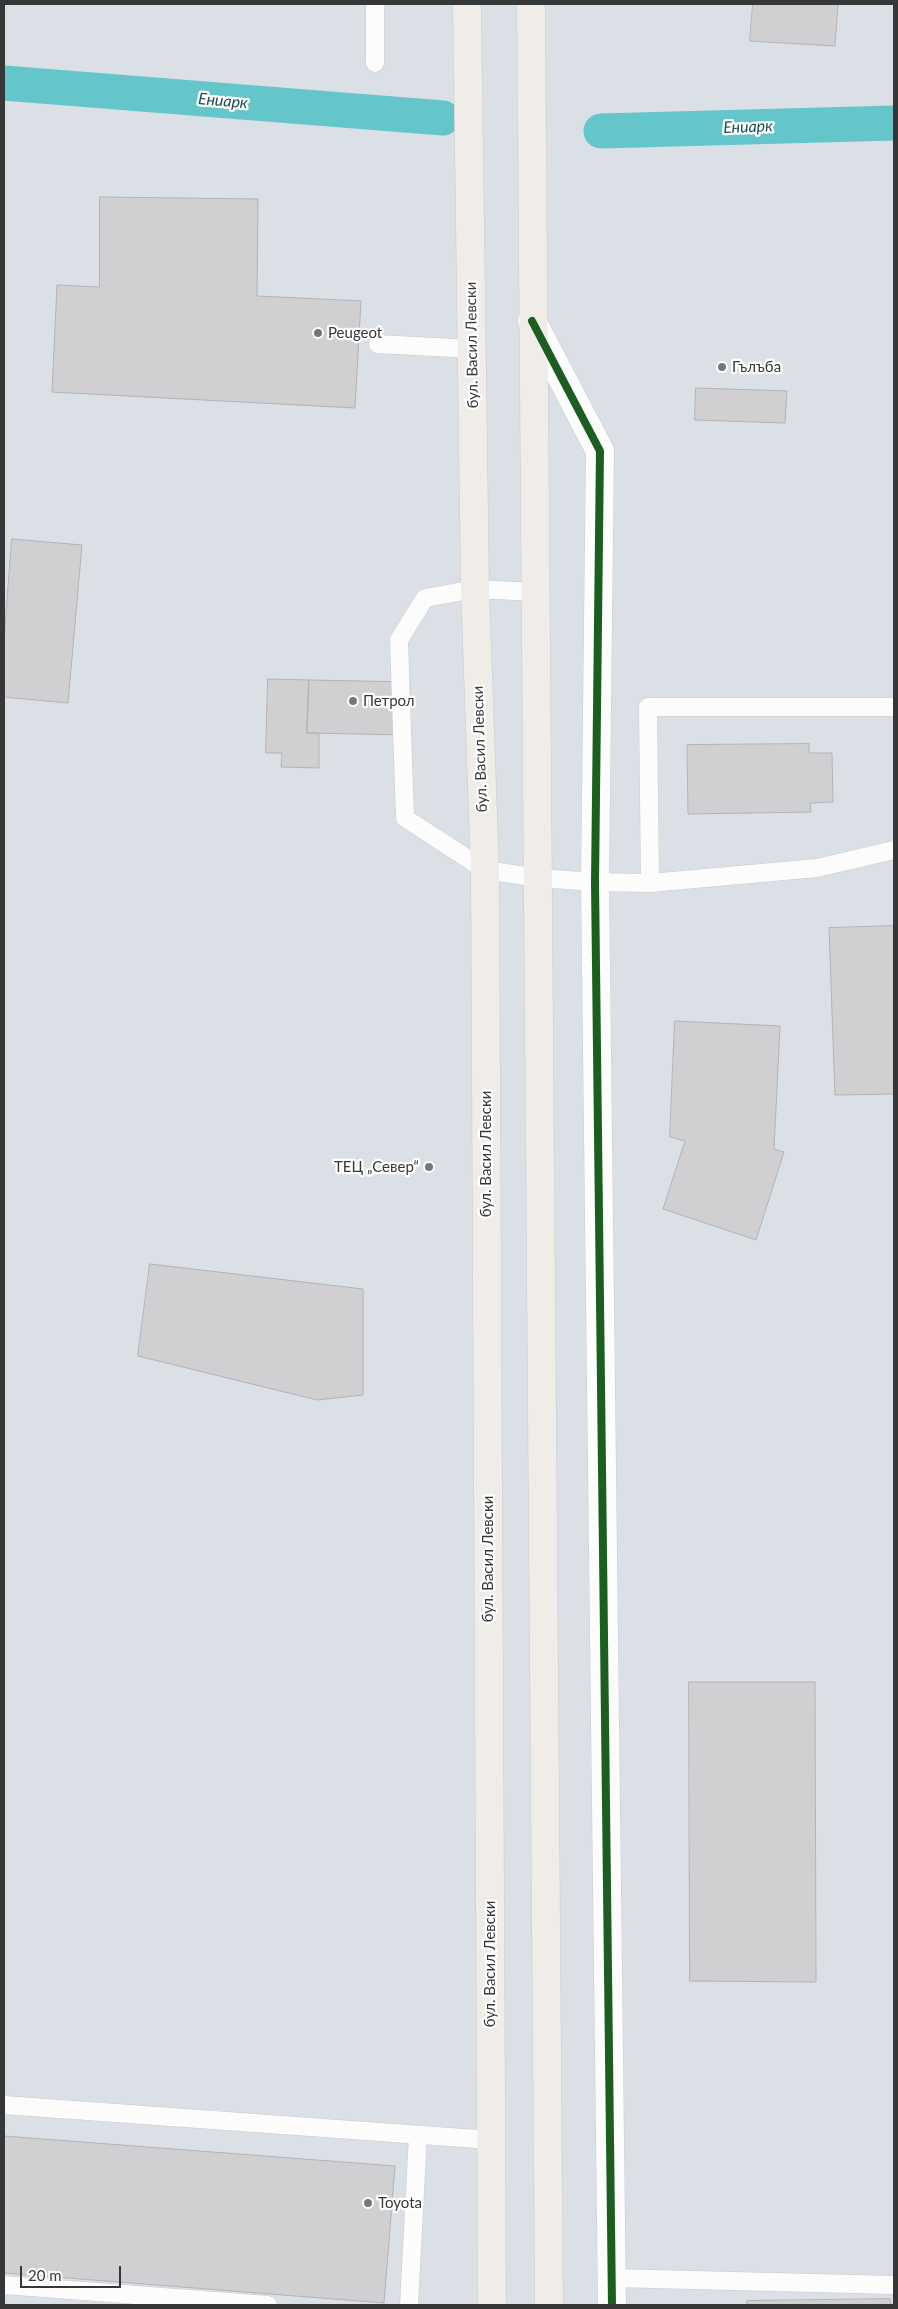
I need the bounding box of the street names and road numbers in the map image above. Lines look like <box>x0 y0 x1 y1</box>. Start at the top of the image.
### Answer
street label: бул. Васил Левски <box>462 282 482 408</box>
street label: бул. Васил Левски <box>469 685 491 813</box>
street label: бул. Васил Левски <box>477 1091 495 1217</box>
street label: бул. Васил Левски <box>479 1496 497 1622</box>
street label: бул. Васил Левски <box>481 1901 499 2027</box>

